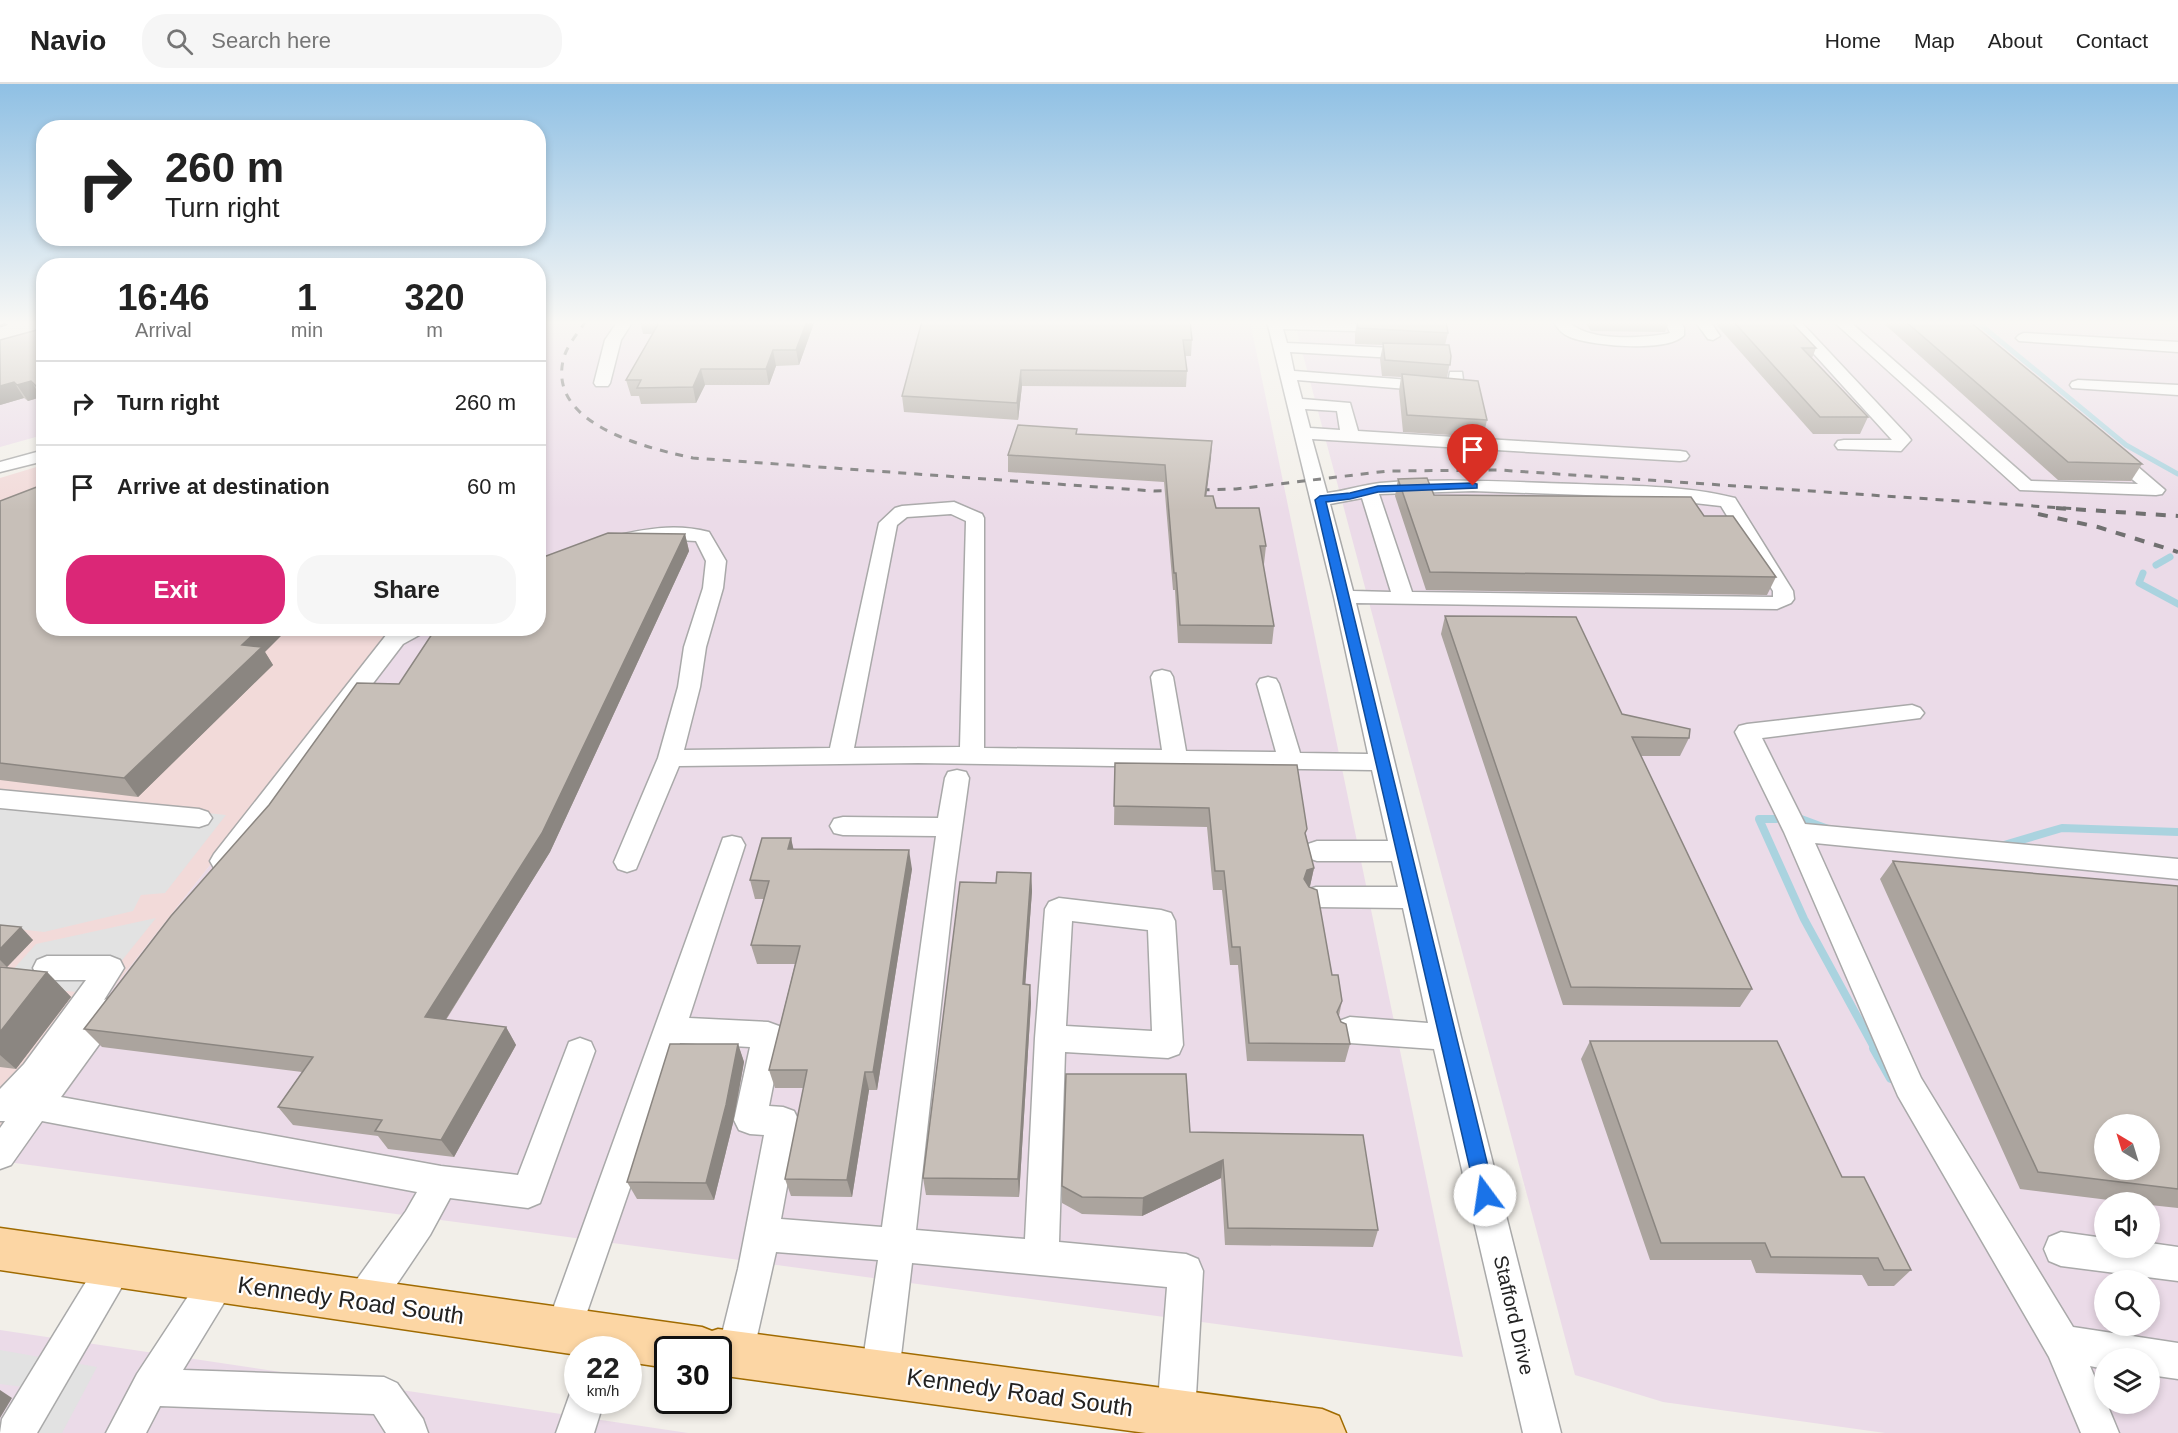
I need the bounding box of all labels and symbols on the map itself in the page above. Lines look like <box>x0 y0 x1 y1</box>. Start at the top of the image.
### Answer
pin <box>1447 424 1498 486</box>
north arrow <box>2094 1114 2160 1180</box>
position arrow <box>1453 1163 1517 1227</box>
street label: Stafford Drive <box>1490 1253 1538 1377</box>
street label: Kennedy Road South <box>236 1271 466 1329</box>
speed limit sign: 30 <box>654 1336 732 1414</box>
street label: Kennedy Road South <box>905 1363 1135 1421</box>

